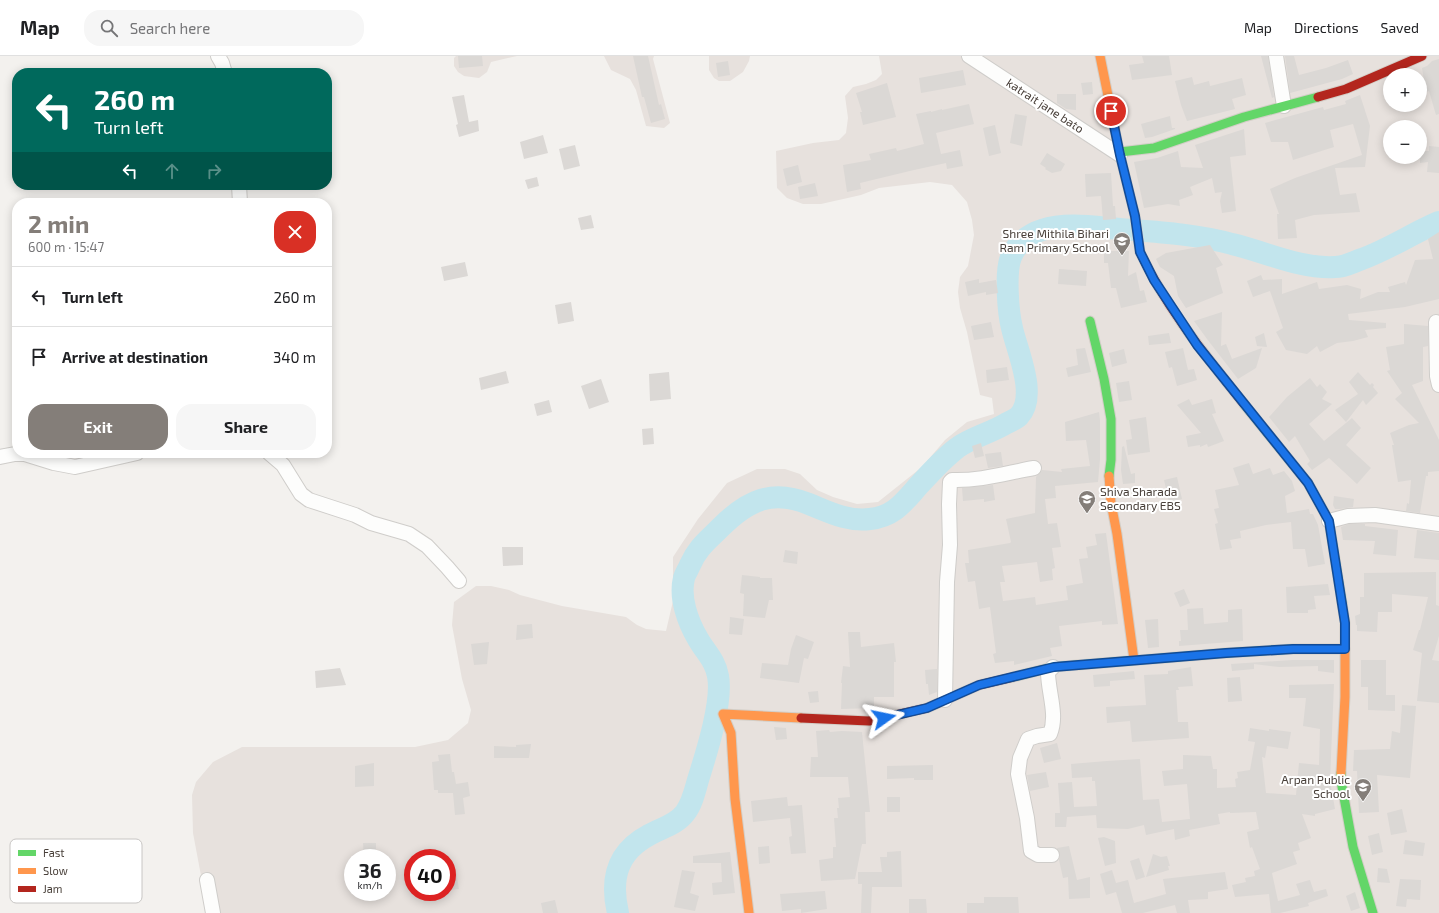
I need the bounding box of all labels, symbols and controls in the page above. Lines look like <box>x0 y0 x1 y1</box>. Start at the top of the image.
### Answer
search box <box>84 10 364 46</box>
text: Map <box>20 16 60 39</box>
icon: search <box>98 17 120 39</box>
text: Search here <box>130 19 210 37</box>
text: Map <box>1244 19 1272 36</box>
text: Directions <box>1294 19 1359 36</box>
text: Saved <box>1381 19 1419 36</box>
map controls <box>1383 68 1427 164</box>
button: + <box>1383 68 1427 112</box>
street label: katrait jane bato <box>1004 75 1087 136</box>
text: 260 m <box>94 82 175 116</box>
icon: left <box>28 84 80 136</box>
pin <box>1094 94 1128 128</box>
icon: arrive <box>1100 100 1122 122</box>
text: Turn left <box>94 116 164 138</box>
button: − <box>1383 120 1427 164</box>
icon: left <box>119 160 141 182</box>
icon: ahead <box>161 160 183 182</box>
icon: right <box>203 160 225 182</box>
text: 2 min <box>28 209 89 238</box>
button: close <box>274 211 316 253</box>
place label: Shree Mithila Bihari Ram Primary School <box>999 226 1109 254</box>
school or university icon: Shree Mithila Bihari Ram Primary School <box>1112 231 1132 256</box>
text: 600 m · 15:47 <box>28 239 104 255</box>
icon: left <box>28 286 50 308</box>
text: Turn left <box>62 288 123 306</box>
text: 260 m <box>273 288 316 306</box>
icon: arrive <box>28 346 50 368</box>
text: Arrive at destination <box>62 348 208 366</box>
text: 340 m <box>273 348 316 366</box>
button: Exit <box>28 404 168 450</box>
button: Share <box>176 404 316 450</box>
place label: Shiva Sharada Secondary EBS <box>1100 484 1181 512</box>
school or university icon: Shiva Sharada Secondary EBS <box>1077 489 1097 514</box>
position arrow <box>863 697 905 739</box>
place label: Arpan Public School <box>1281 772 1350 800</box>
school or university icon: Arpan Public School <box>1353 777 1373 802</box>
legend <box>10 839 142 903</box>
text: Fast <box>43 846 65 859</box>
speed limit sign: 40 <box>404 849 456 901</box>
text: 36 <box>358 858 382 882</box>
text: Slow <box>43 864 68 877</box>
text: km/h <box>358 879 382 891</box>
text: Jam <box>43 882 62 895</box>

